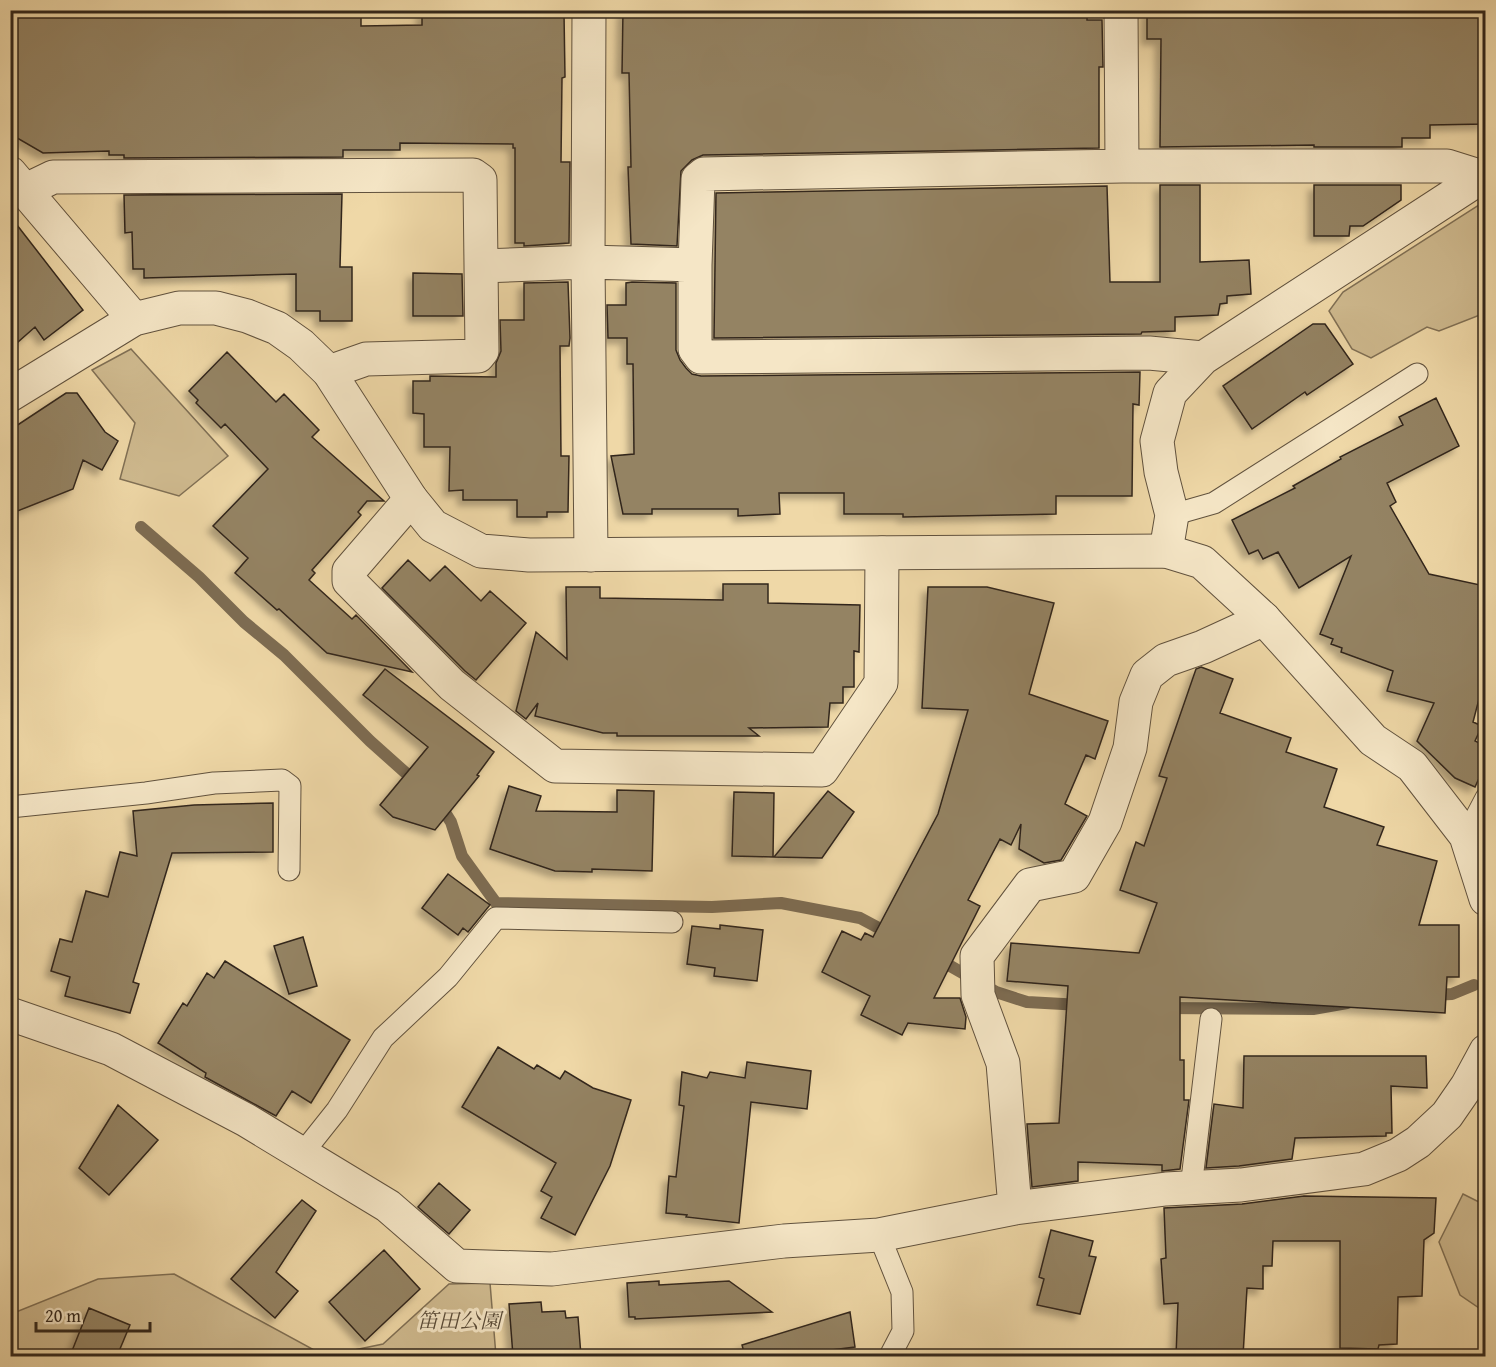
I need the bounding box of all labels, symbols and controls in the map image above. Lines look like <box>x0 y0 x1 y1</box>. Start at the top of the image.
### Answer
scale bar <box>36 1295 150 1333</box>
text: 20 m <box>45 1302 81 1329</box>
park label: 笛田公園 <box>417 1305 504 1336</box>

